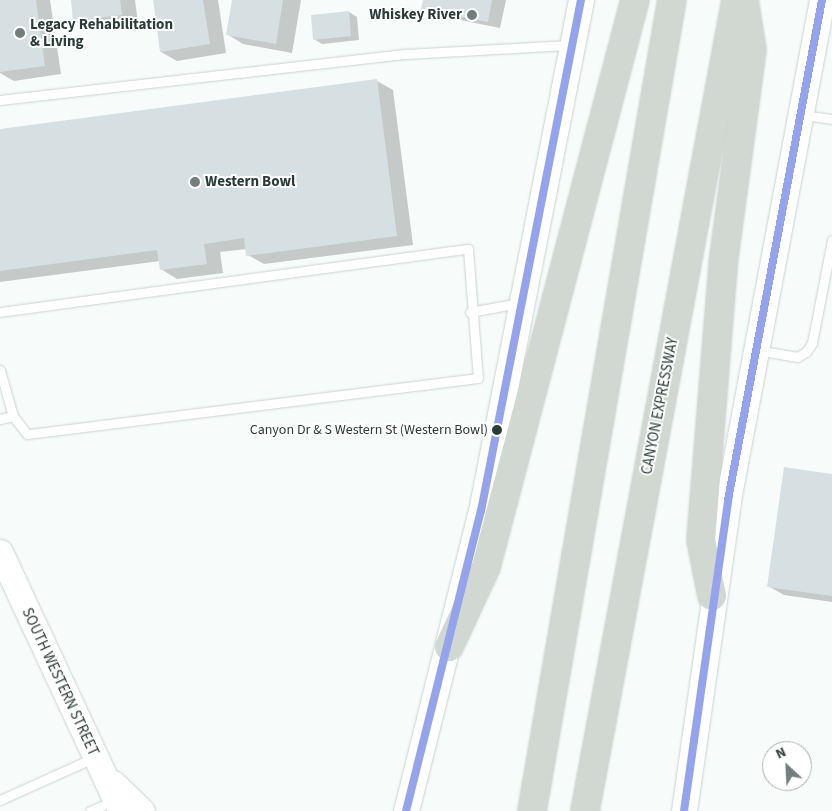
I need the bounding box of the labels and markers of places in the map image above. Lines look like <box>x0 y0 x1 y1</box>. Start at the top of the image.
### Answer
place label: Whiskey River <box>369 6 462 24</box>
marker: Whiskey River <box>466 9 478 21</box>
place label: Legacy Rehabilitation & Living <box>30 15 173 50</box>
marker: Legacy Rehabilitation & Living <box>14 27 26 39</box>
place label: Western Bowl <box>205 173 295 191</box>
marker: Western Bowl <box>189 176 201 188</box>
place label: Canyon Dr & S Western St (Western Bowl) <box>250 422 488 438</box>
marker: Canyon Dr & S Western St (Western Bowl) <box>492 425 502 435</box>

